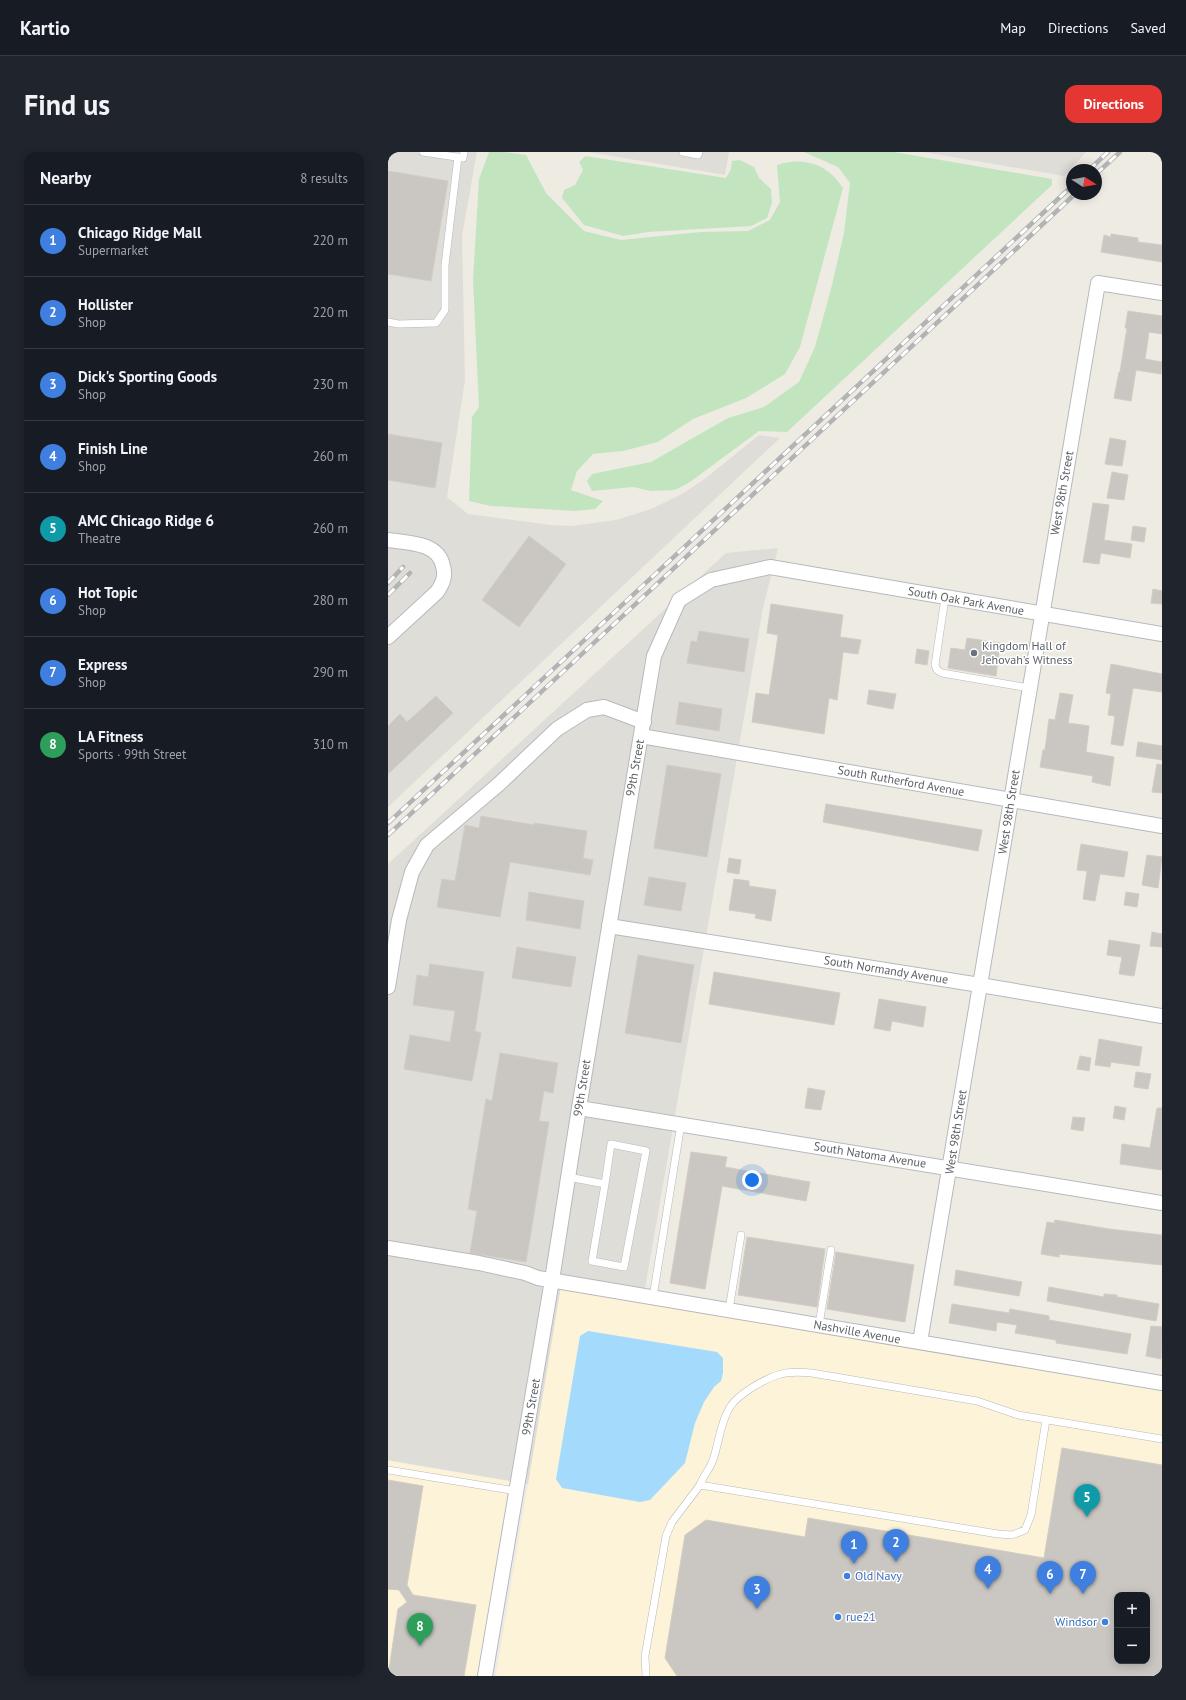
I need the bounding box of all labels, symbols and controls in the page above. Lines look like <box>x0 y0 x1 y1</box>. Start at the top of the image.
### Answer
text: Kartio <box>20 16 70 40</box>
text: Map <box>1000 19 1026 37</box>
text: Directions <box>1048 19 1108 37</box>
text: Saved <box>1130 19 1166 37</box>
button: Directions <box>1065 85 1162 123</box>
text: Find us <box>24 86 110 123</box>
north arrow <box>1066 164 1102 200</box>
text: Nearby <box>40 167 91 189</box>
text: 8 results <box>300 170 348 187</box>
text: Chicago Ridge Mall <box>78 223 201 242</box>
text: 1 <box>49 232 57 249</box>
text: 220 m <box>313 232 348 249</box>
text: Supermarket <box>78 242 148 259</box>
text: Hollister <box>78 295 133 314</box>
text: 2 <box>49 304 57 321</box>
text: 220 m <box>313 304 348 321</box>
text: Shop <box>78 314 106 331</box>
text: Dick's Sporting Goods <box>78 367 217 386</box>
text: 3 <box>49 376 57 393</box>
text: 230 m <box>313 376 348 393</box>
text: Shop <box>78 386 106 403</box>
text: Finish Line <box>78 439 148 458</box>
text: 4 <box>49 448 57 465</box>
text: 260 m <box>313 448 348 465</box>
street label: West 98th Street <box>1047 450 1076 536</box>
text: Shop <box>78 458 106 475</box>
text: AMC Chicago Ridge 6 <box>78 511 214 530</box>
text: 5 <box>49 520 57 537</box>
text: 260 m <box>313 520 348 537</box>
text: Theatre <box>78 530 121 547</box>
text: Hot Topic <box>78 583 138 602</box>
street label: South Oak Park Avenue <box>907 583 1025 618</box>
text: 6 <box>49 592 57 609</box>
text: 280 m <box>313 592 348 609</box>
text: Shop <box>78 602 106 619</box>
place label: Kingdom Hall of Jehovah's Witness <box>981 638 1073 667</box>
marker: Kingdom Hall of Jehovah's Witness <box>969 648 979 658</box>
text: Express <box>78 655 127 674</box>
text: 7 <box>49 664 57 681</box>
text: 290 m <box>313 664 348 681</box>
text: Shop <box>78 674 106 691</box>
text: LA Fitness <box>78 727 143 746</box>
text: 8 <box>49 736 57 753</box>
text: 310 m <box>313 736 348 753</box>
street label: 99th Street <box>622 738 647 798</box>
text: Sports · 99th Street <box>78 746 186 763</box>
street label: South Rutherford Avenue <box>837 762 966 799</box>
street label: West 98th Street <box>994 769 1023 855</box>
street label: South Normandy Avenue <box>823 952 949 987</box>
street label: 99th Street <box>570 1058 593 1118</box>
street label: West 98th Street <box>941 1089 970 1175</box>
street label: South Natoma Avenue <box>813 1138 927 1171</box>
your location <box>742 1170 762 1190</box>
street label: Nashville Avenue <box>812 1316 902 1347</box>
street label: 99th Street <box>518 1377 543 1437</box>
pin: 5 <box>1074 1484 1100 1517</box>
pin: 2 <box>883 1529 909 1562</box>
pin: 1 <box>841 1531 867 1564</box>
pin: 4 <box>975 1556 1001 1589</box>
pin: 6 <box>1037 1561 1063 1594</box>
pin: 7 <box>1070 1561 1096 1594</box>
place label: Old Navy <box>855 1568 902 1583</box>
marker: Old Navy <box>842 1571 852 1581</box>
pin: 3 <box>744 1576 770 1609</box>
map controls <box>1114 1592 1150 1664</box>
button: + <box>1114 1592 1150 1628</box>
place label: rue21 <box>846 1609 876 1624</box>
marker: rue21 <box>833 1612 843 1622</box>
pin: 8 <box>407 1613 433 1646</box>
place label: Windsor <box>1055 1614 1097 1629</box>
marker: Windsor <box>1100 1617 1110 1627</box>
button: − <box>1114 1628 1150 1664</box>

